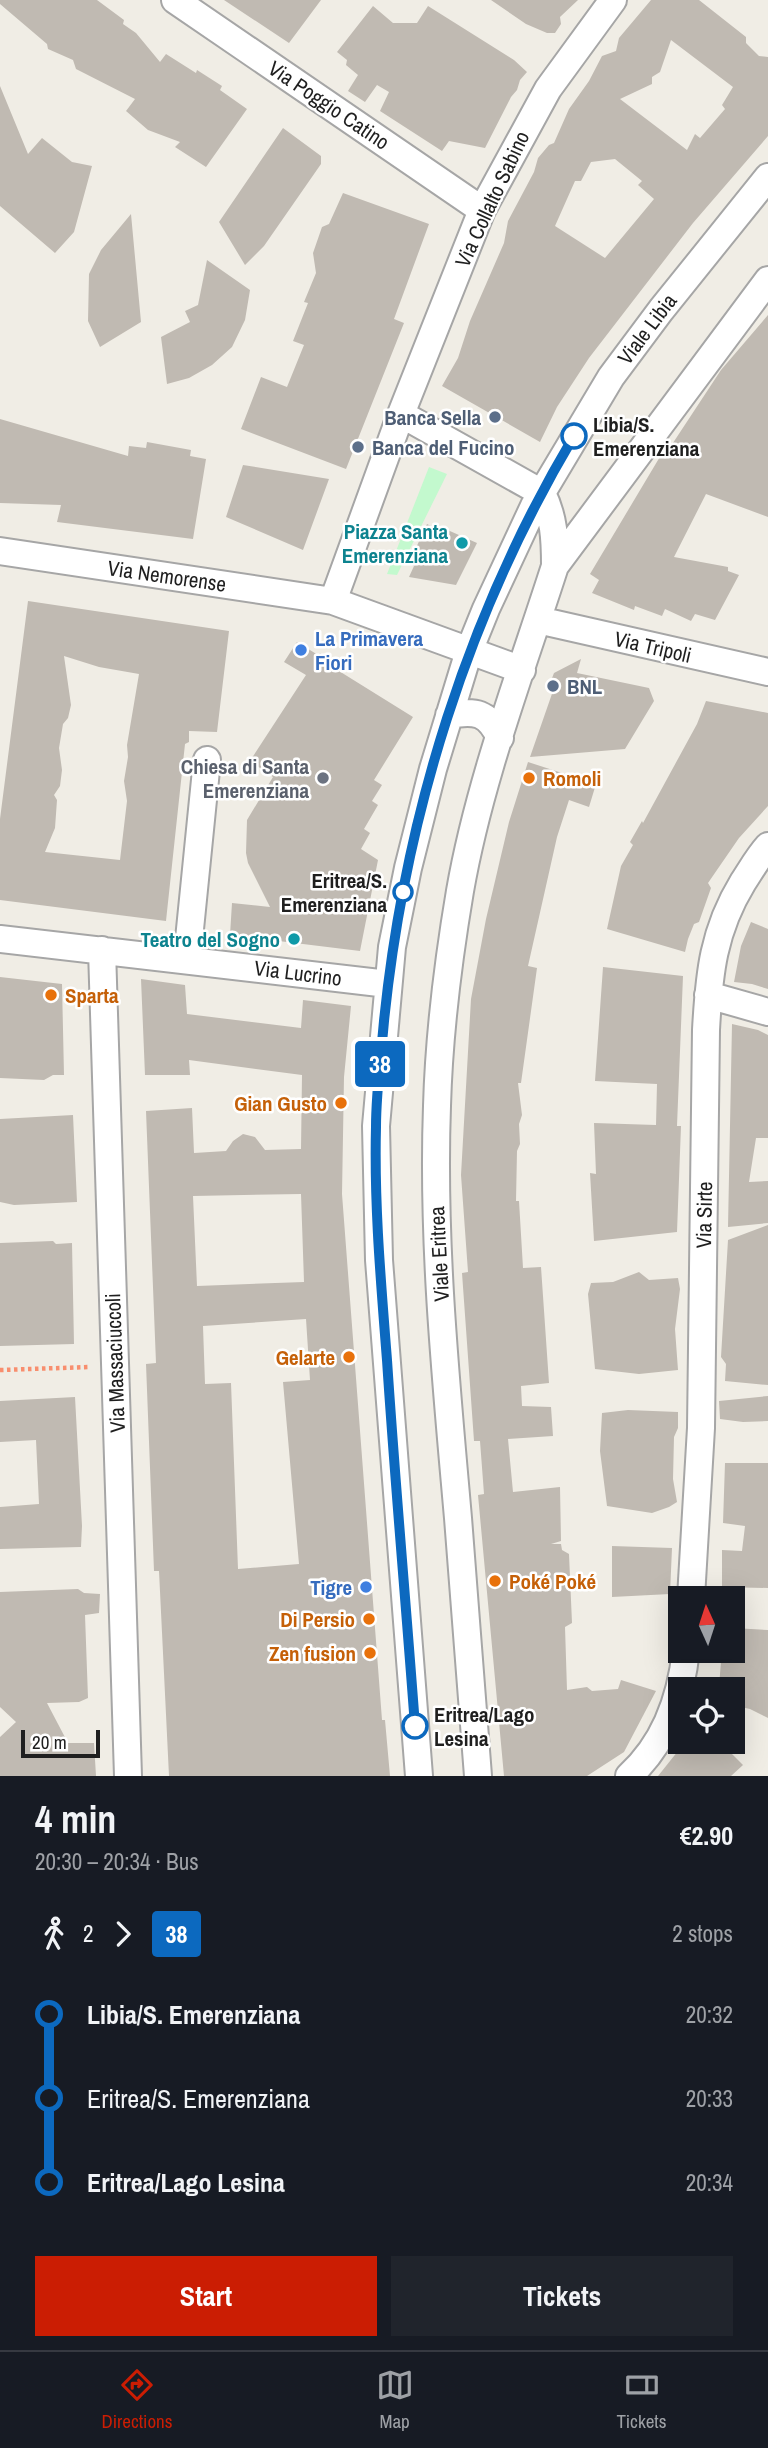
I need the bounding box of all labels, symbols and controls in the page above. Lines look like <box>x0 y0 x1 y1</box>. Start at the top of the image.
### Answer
street label: Via Poggio Catino <box>263 54 395 156</box>
street label: Via Collalto Sabino <box>448 126 536 272</box>
street label: Viale Libia <box>611 287 684 370</box>
place label: Banca Sella <box>384 403 481 432</box>
marker: Banca Sella <box>487 409 503 425</box>
place label: Libia/S. Emerenziana <box>593 410 700 463</box>
marker: Libia/S. Emerenziana <box>561 423 587 449</box>
place label: Banca del Fucino <box>372 433 515 462</box>
marker: Banca del Fucino <box>350 439 366 455</box>
place label: Piazza Santa Emerenziana <box>342 517 448 570</box>
marker: Piazza Santa Emerenziana <box>454 535 470 551</box>
street label: Via Nemorense <box>106 553 228 599</box>
place label: La Primavera Fiori <box>315 624 424 677</box>
street label: Via Tripoli <box>612 624 694 670</box>
marker: La Primavera Fiori <box>293 642 309 658</box>
place label: BNL <box>567 672 603 701</box>
marker: BNL <box>545 678 561 694</box>
place label: Chiesa di Santa Emerenziana <box>181 752 309 805</box>
place label: Romoli <box>543 764 601 793</box>
marker: Chiesa di Santa Emerenziana <box>315 770 331 786</box>
marker: Romoli <box>521 770 537 786</box>
place label: Eritrea/S. Emerenziana <box>281 866 387 919</box>
marker: Eritrea/S. Emerenziana <box>393 882 413 902</box>
place label: Teatro del Sogno <box>141 925 280 954</box>
marker: Teatro del Sogno <box>286 931 302 947</box>
street label: Via Lucrino <box>253 953 343 993</box>
place label: Sparta <box>65 981 119 1010</box>
marker: Sparta <box>43 987 59 1003</box>
line badge: 38 <box>348 1041 412 1087</box>
text: 38 <box>369 1048 391 1080</box>
place label: Gian Gusto <box>234 1089 327 1118</box>
marker: Gian Gusto <box>333 1095 349 1111</box>
street label: Via Sirte <box>689 1181 719 1249</box>
street label: Viale Eritrea <box>422 1205 456 1302</box>
street label: Via Massaciuccoli <box>98 1293 132 1433</box>
place label: Gelarte <box>276 1343 335 1372</box>
marker: Gelarte <box>341 1349 357 1365</box>
place label: Poké Poké <box>509 1567 596 1596</box>
place label: Tigre <box>310 1573 352 1602</box>
marker: Poké Poké <box>487 1573 503 1589</box>
marker: Tigre <box>358 1579 374 1595</box>
north arrow <box>668 1586 746 1662</box>
map controls <box>668 1586 745 1754</box>
place label: Di Persio <box>280 1605 355 1634</box>
marker: Di Persio <box>361 1611 377 1627</box>
place label: Zen fusion <box>269 1639 356 1668</box>
marker: Zen fusion <box>362 1645 378 1661</box>
button: locate <box>668 1677 745 1754</box>
place label: Eritrea/Lago Lesina <box>434 1700 535 1753</box>
marker: Eritrea/Lago Lesina <box>402 1713 428 1739</box>
scale bar <box>21 1727 100 1759</box>
text: 20 m <box>32 1729 67 1755</box>
text: 4 min <box>35 1794 116 1845</box>
text: €2.90 <box>680 1818 733 1853</box>
text: 20:30 – 20:34 · Bus <box>35 1846 199 1877</box>
icon: walk <box>35 1915 73 1953</box>
icon: forward <box>104 1915 142 1953</box>
text: 2 <box>83 1918 94 1949</box>
text: 38 <box>166 1918 187 1950</box>
text: 2 stops <box>672 1918 733 1949</box>
text: Libia/S. Emerenziana <box>87 1997 300 2032</box>
text: 20:32 <box>686 1999 733 2030</box>
text: Eritrea/S. Emerenziana <box>87 2081 310 2116</box>
text: 20:33 <box>686 2083 733 2114</box>
text: Eritrea/Lago Lesina <box>87 2165 285 2200</box>
text: 20:34 <box>686 2167 733 2198</box>
button: Start <box>35 2256 377 2336</box>
button: Tickets <box>391 2256 733 2336</box>
tab: Directions <box>102 2366 173 2434</box>
tab: Map <box>376 2366 414 2434</box>
tab: Tickets <box>617 2366 666 2434</box>

